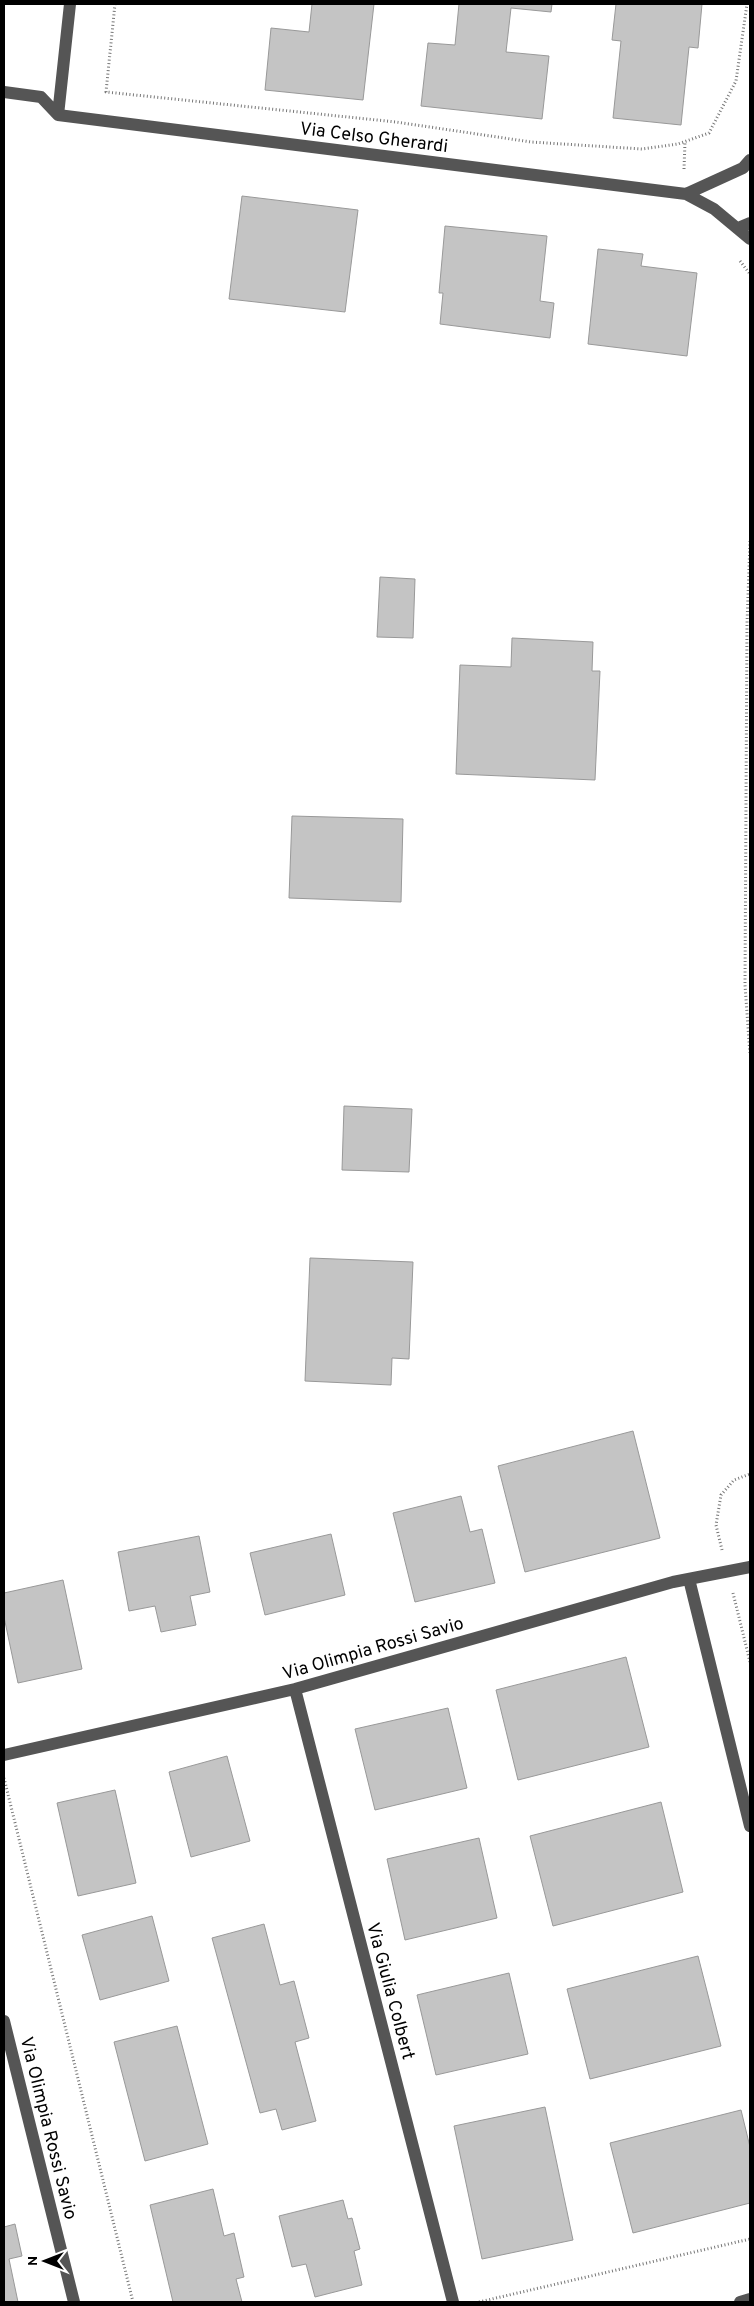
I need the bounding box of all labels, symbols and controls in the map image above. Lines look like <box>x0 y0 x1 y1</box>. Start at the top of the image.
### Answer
street label: Via Celso Gherardi <box>299 118 449 159</box>
street label: Via Olimpia Rossi Savio <box>280 1613 467 1686</box>
street label: Via Giulia Colbert <box>360 1920 419 2062</box>
street label: Via Olimpia Rossi Savio <box>14 2035 81 2222</box>
north arrow <box>20 2236 70 2286</box>
text: N <box>25 2256 42 2266</box>

